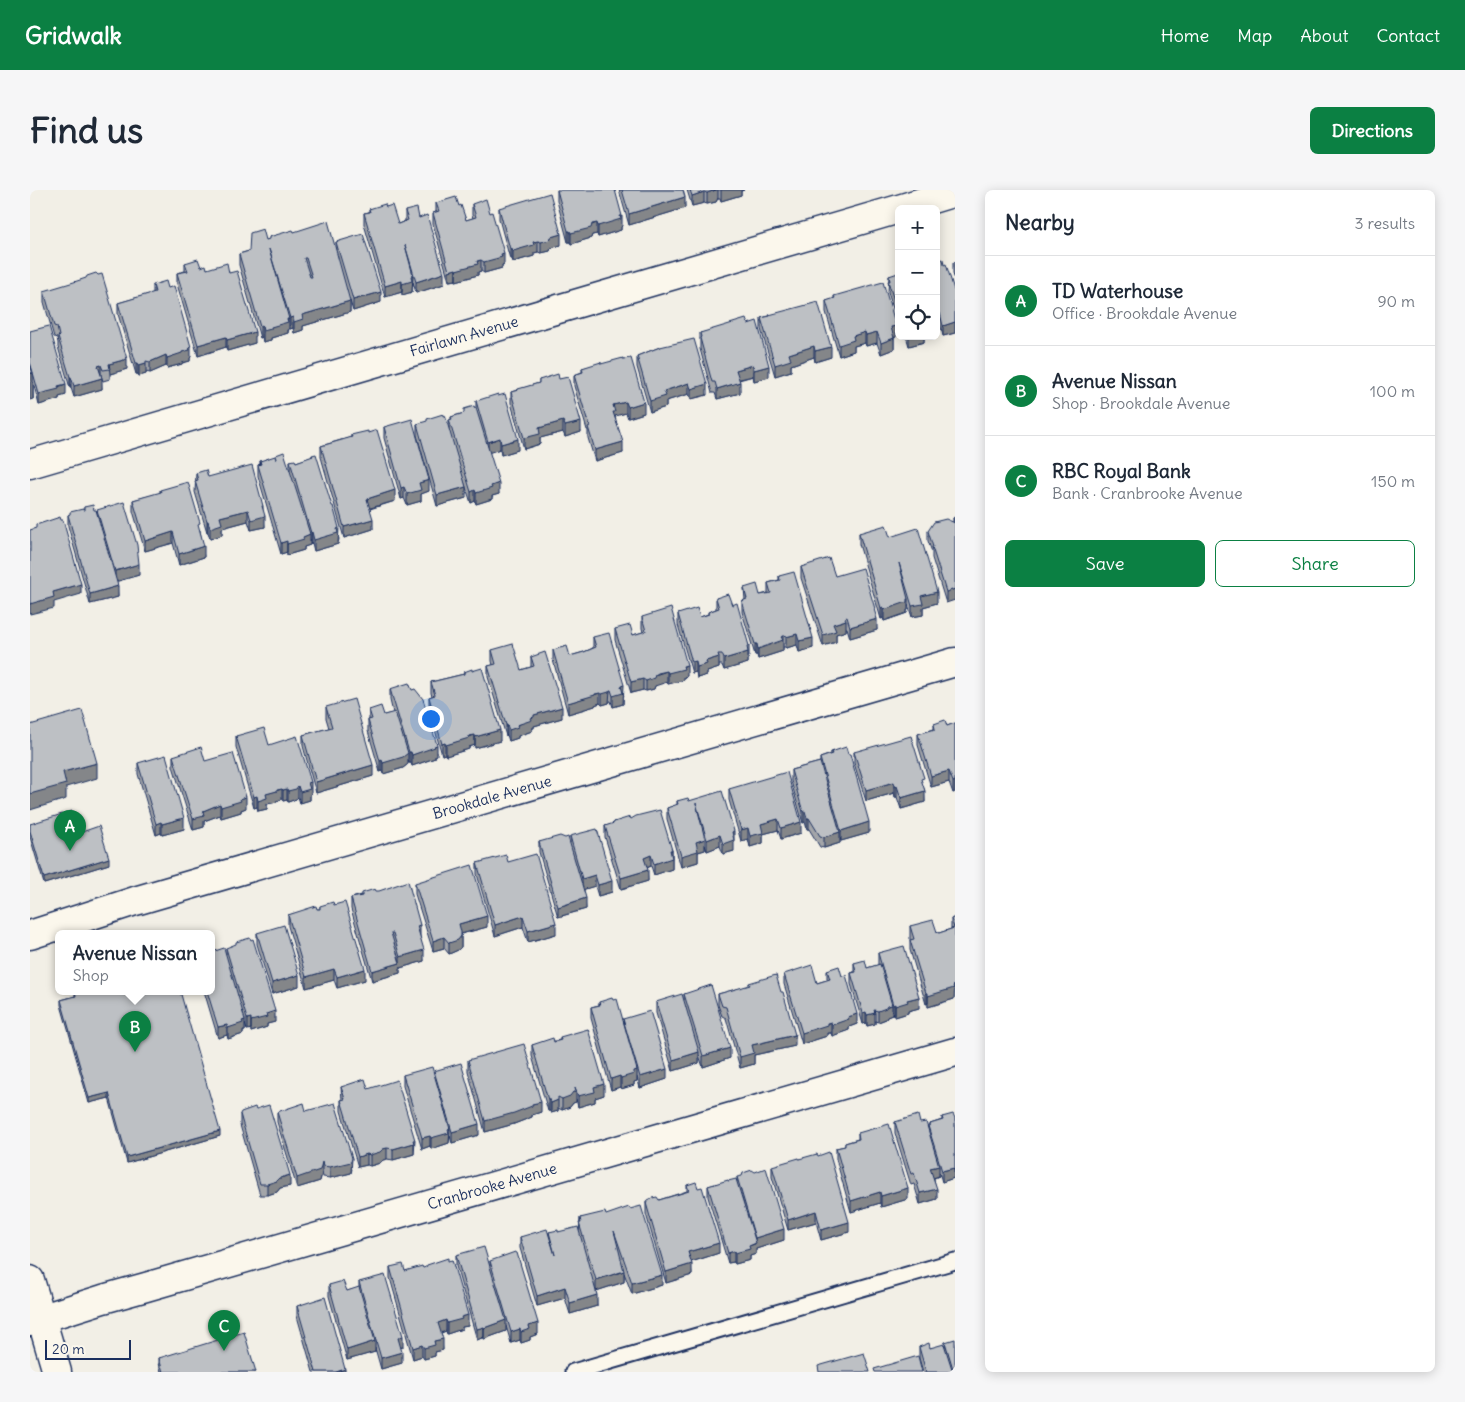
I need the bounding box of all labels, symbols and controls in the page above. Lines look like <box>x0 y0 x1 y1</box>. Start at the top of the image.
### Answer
text: Gridwalk <box>25 20 122 50</box>
text: Home <box>1161 24 1209 47</box>
text: Map <box>1237 24 1272 47</box>
text: About <box>1300 24 1348 47</box>
text: Contact <box>1376 24 1440 47</box>
button: Directions <box>1310 107 1435 154</box>
text: Find us <box>30 108 143 152</box>
map controls <box>895 205 940 340</box>
button: + <box>895 205 940 250</box>
text: Nearby <box>1005 209 1075 236</box>
text: 3 results <box>1355 213 1415 233</box>
button: − <box>895 250 940 295</box>
text: TD Waterhouse <box>1052 279 1183 303</box>
text: A <box>1016 291 1026 311</box>
text: 90 m <box>1377 291 1415 311</box>
button: locate <box>895 295 940 340</box>
text: Office · Brookdale Avenue <box>1052 303 1237 323</box>
street label: Fairlawn Avenue <box>408 311 520 361</box>
text: Avenue Nissan <box>1052 369 1177 393</box>
text: B <box>1016 381 1026 401</box>
text: 100 m <box>1370 381 1415 401</box>
text: Shop · Brookdale Avenue <box>1052 393 1231 413</box>
text: RBC Royal Bank <box>1052 459 1191 483</box>
text: C <box>1016 471 1026 491</box>
text: 150 m <box>1371 471 1415 491</box>
text: Bank · Cranbrooke Avenue <box>1052 483 1243 503</box>
button: Save <box>1005 540 1205 587</box>
button: Share <box>1215 540 1415 587</box>
your location <box>418 706 444 732</box>
street label: Brookdale Avenue <box>430 771 554 823</box>
pin: A <box>54 810 86 851</box>
popup <box>55 930 215 995</box>
text: Avenue Nissan <box>73 941 197 965</box>
text: Shop <box>73 965 109 985</box>
pin: B <box>119 1011 151 1052</box>
street label: Cranbrooke Avenue <box>425 1158 559 1214</box>
pin: C <box>208 1310 240 1351</box>
scale bar <box>45 1337 131 1360</box>
text: 20 m <box>52 1340 85 1358</box>

